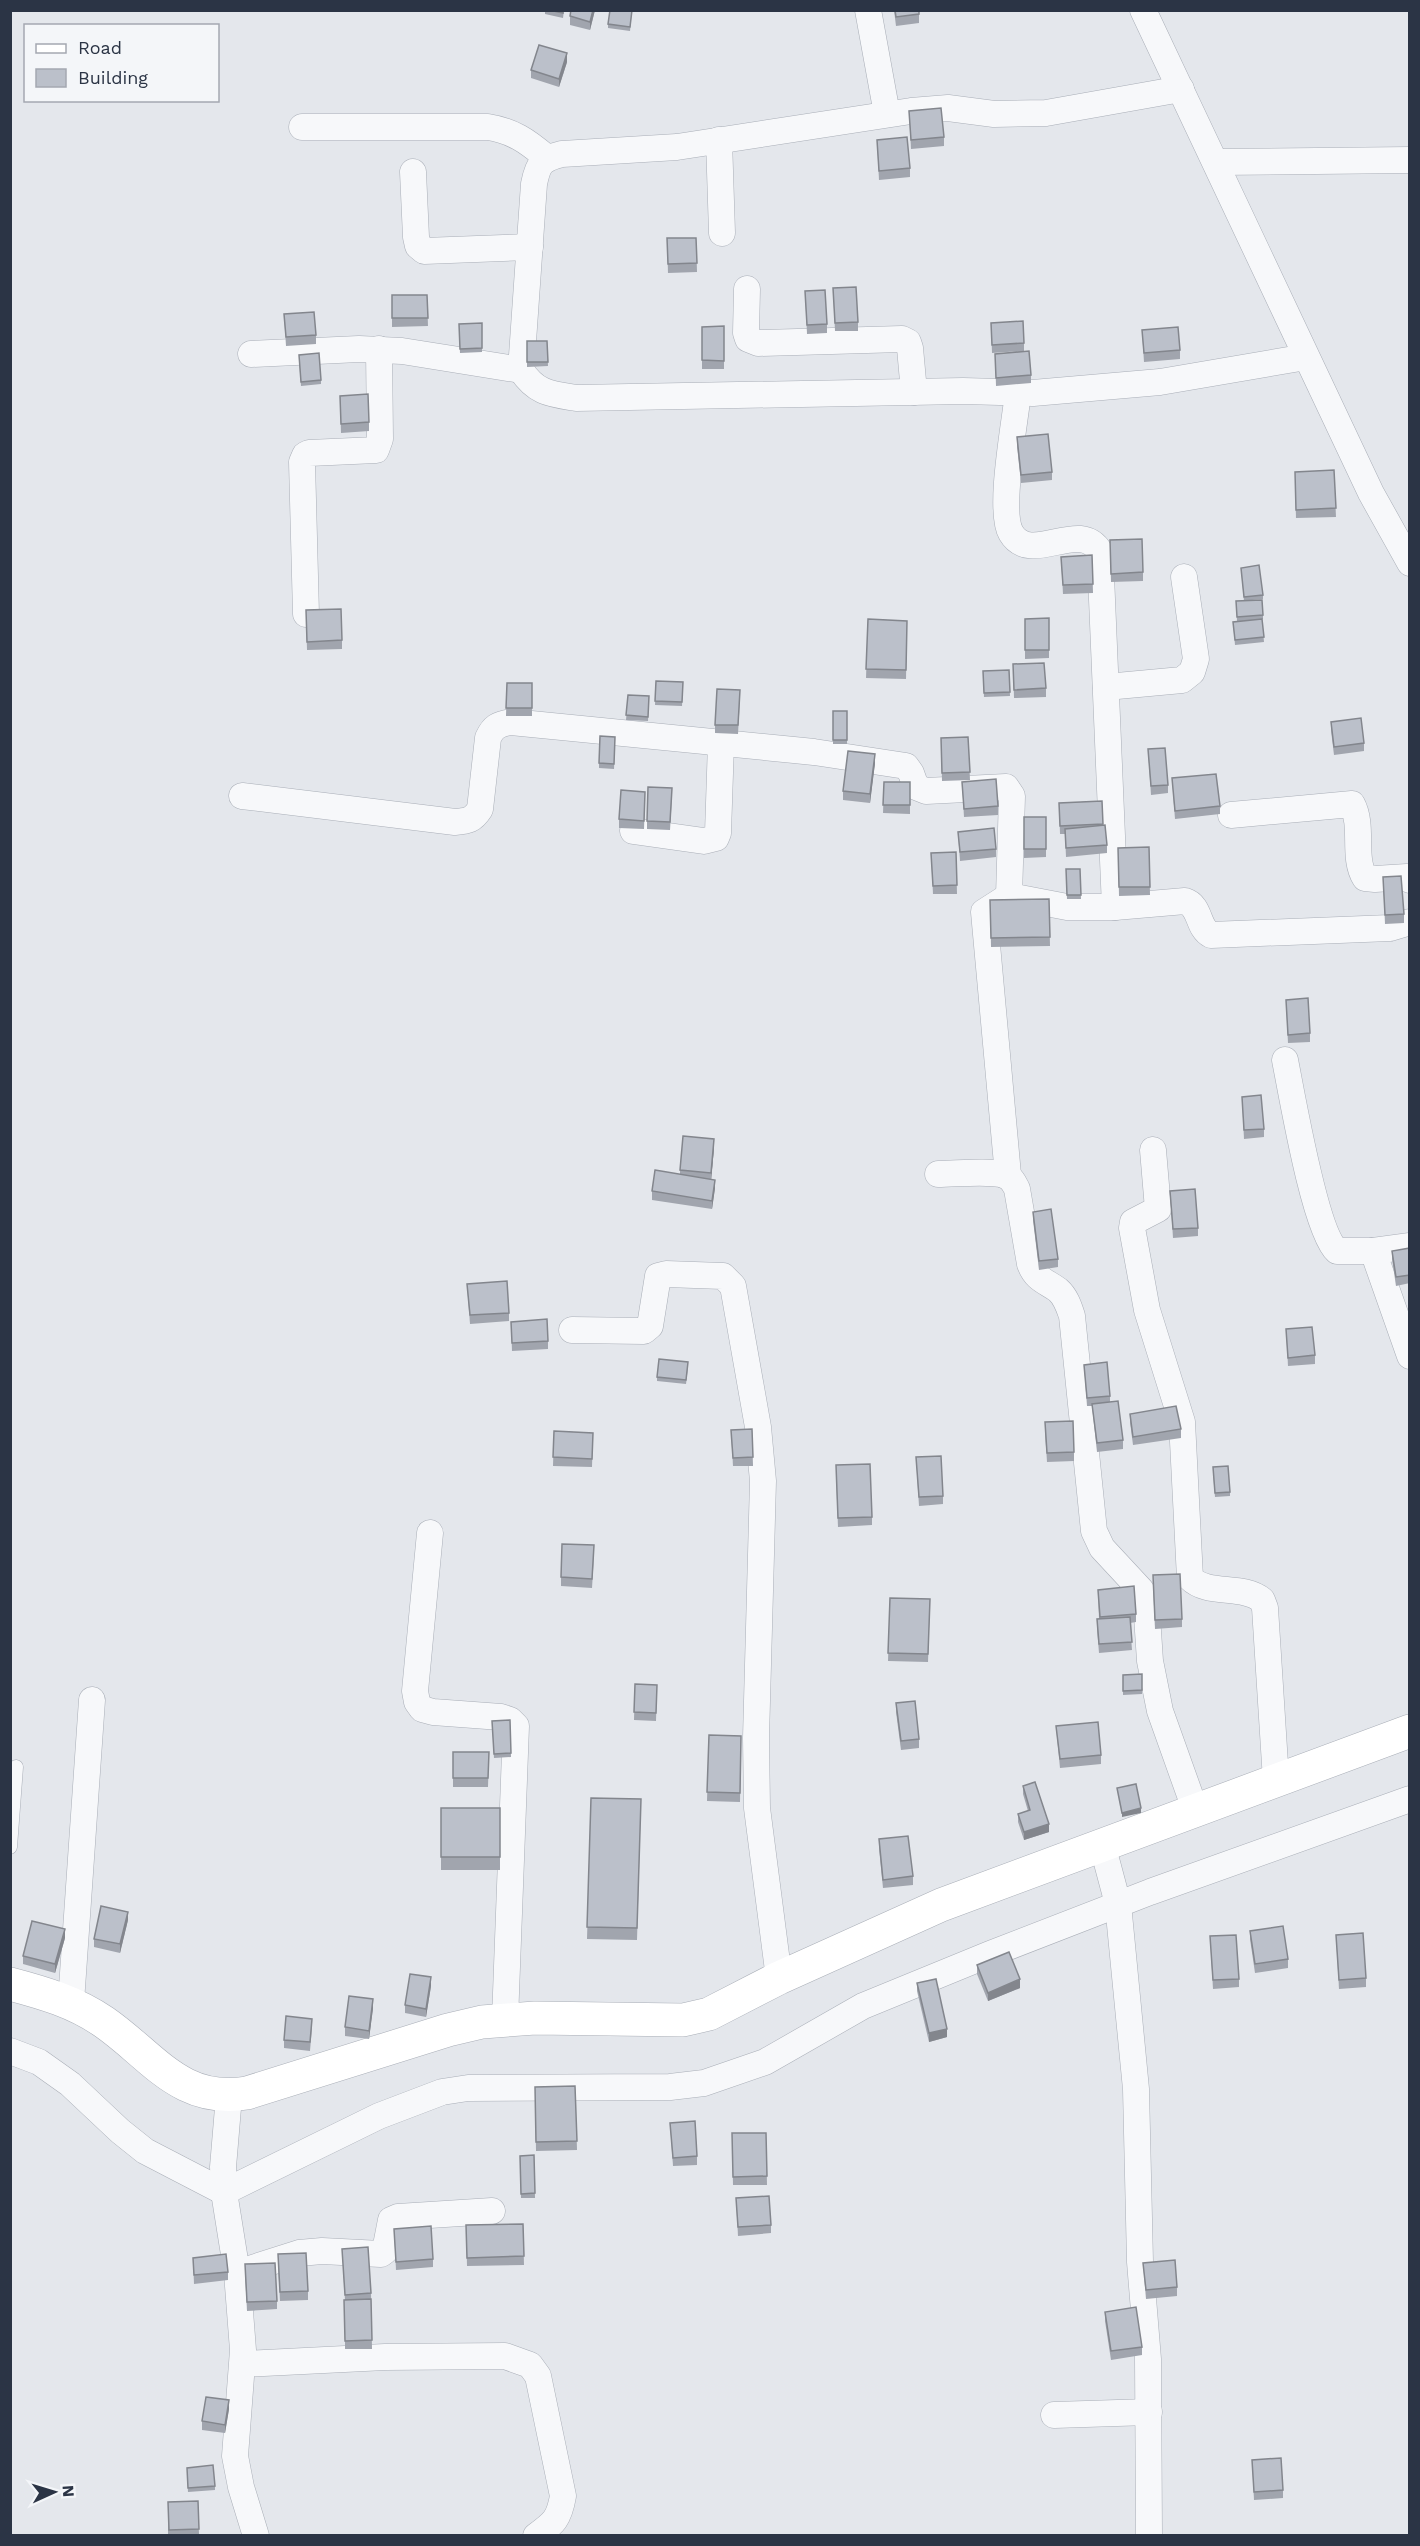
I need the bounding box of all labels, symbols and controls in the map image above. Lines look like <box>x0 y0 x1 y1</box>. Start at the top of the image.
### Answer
legend <box>24 24 219 102</box>
text: Road <box>78 37 122 58</box>
text: Building <box>78 67 148 88</box>
north arrow <box>24 2462 84 2522</box>
text: N <box>59 2484 78 2498</box>

